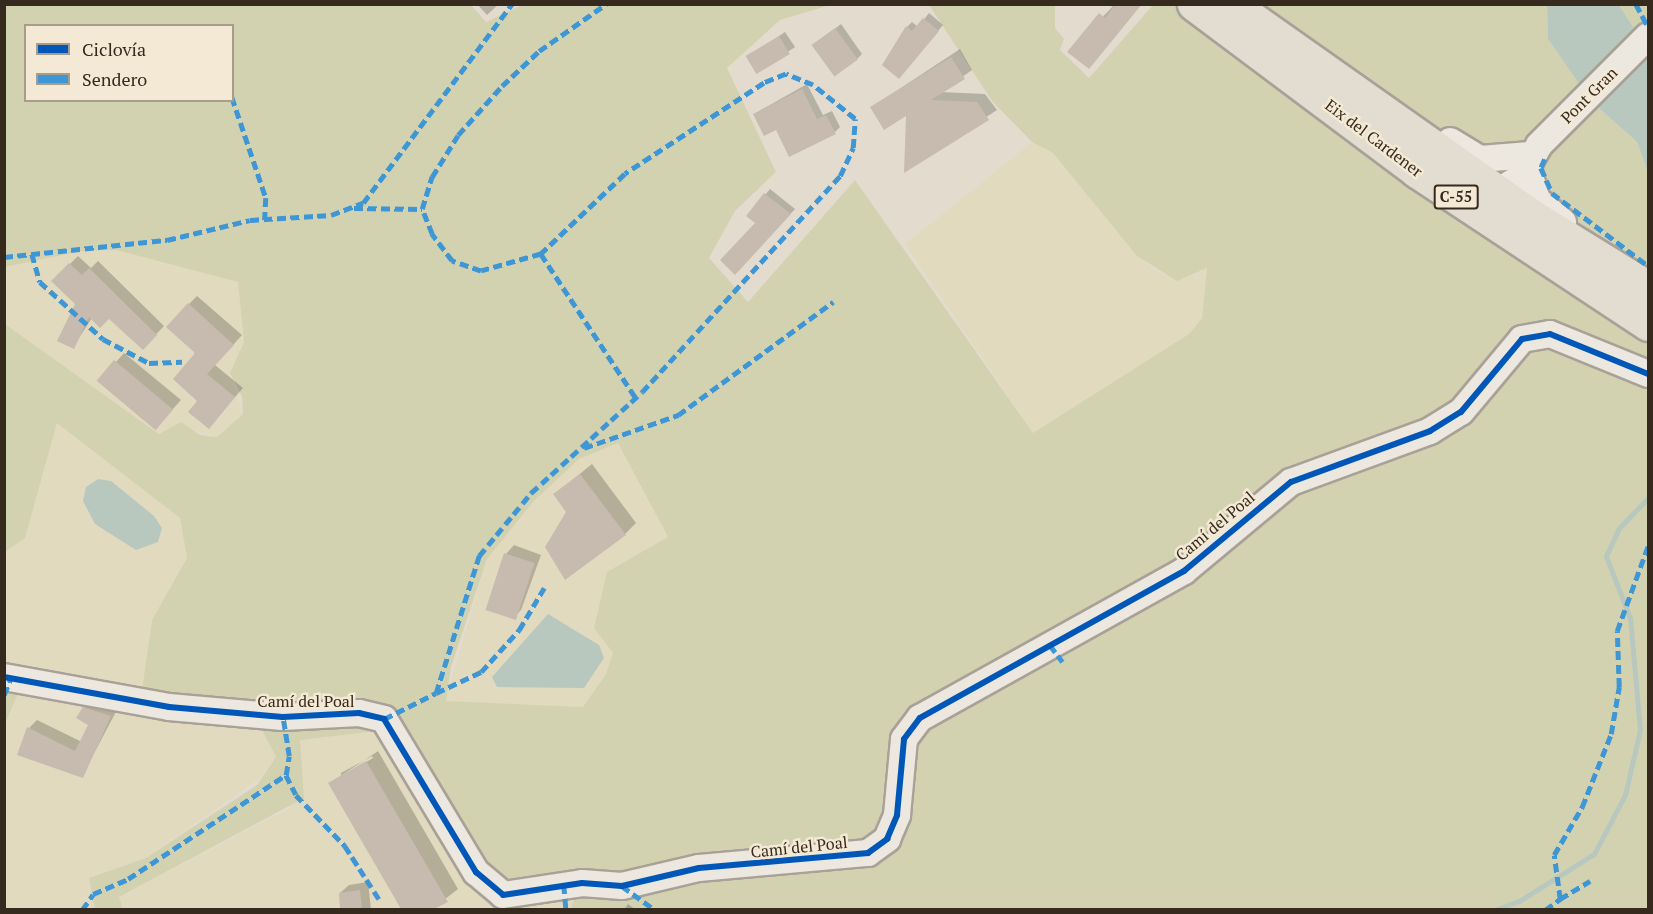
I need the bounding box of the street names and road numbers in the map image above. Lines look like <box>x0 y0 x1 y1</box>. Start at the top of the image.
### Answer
street label: Pont Gran <box>1557 63 1621 127</box>
street label: Eix del Cardener <box>1321 95 1427 181</box>
road number: C-55 <box>1434 185 1478 209</box>
street label: Camí del Poal <box>1172 487 1258 565</box>
street label: Camí del Poal <box>257 691 355 711</box>
street label: Camí del Poal <box>750 832 848 862</box>

